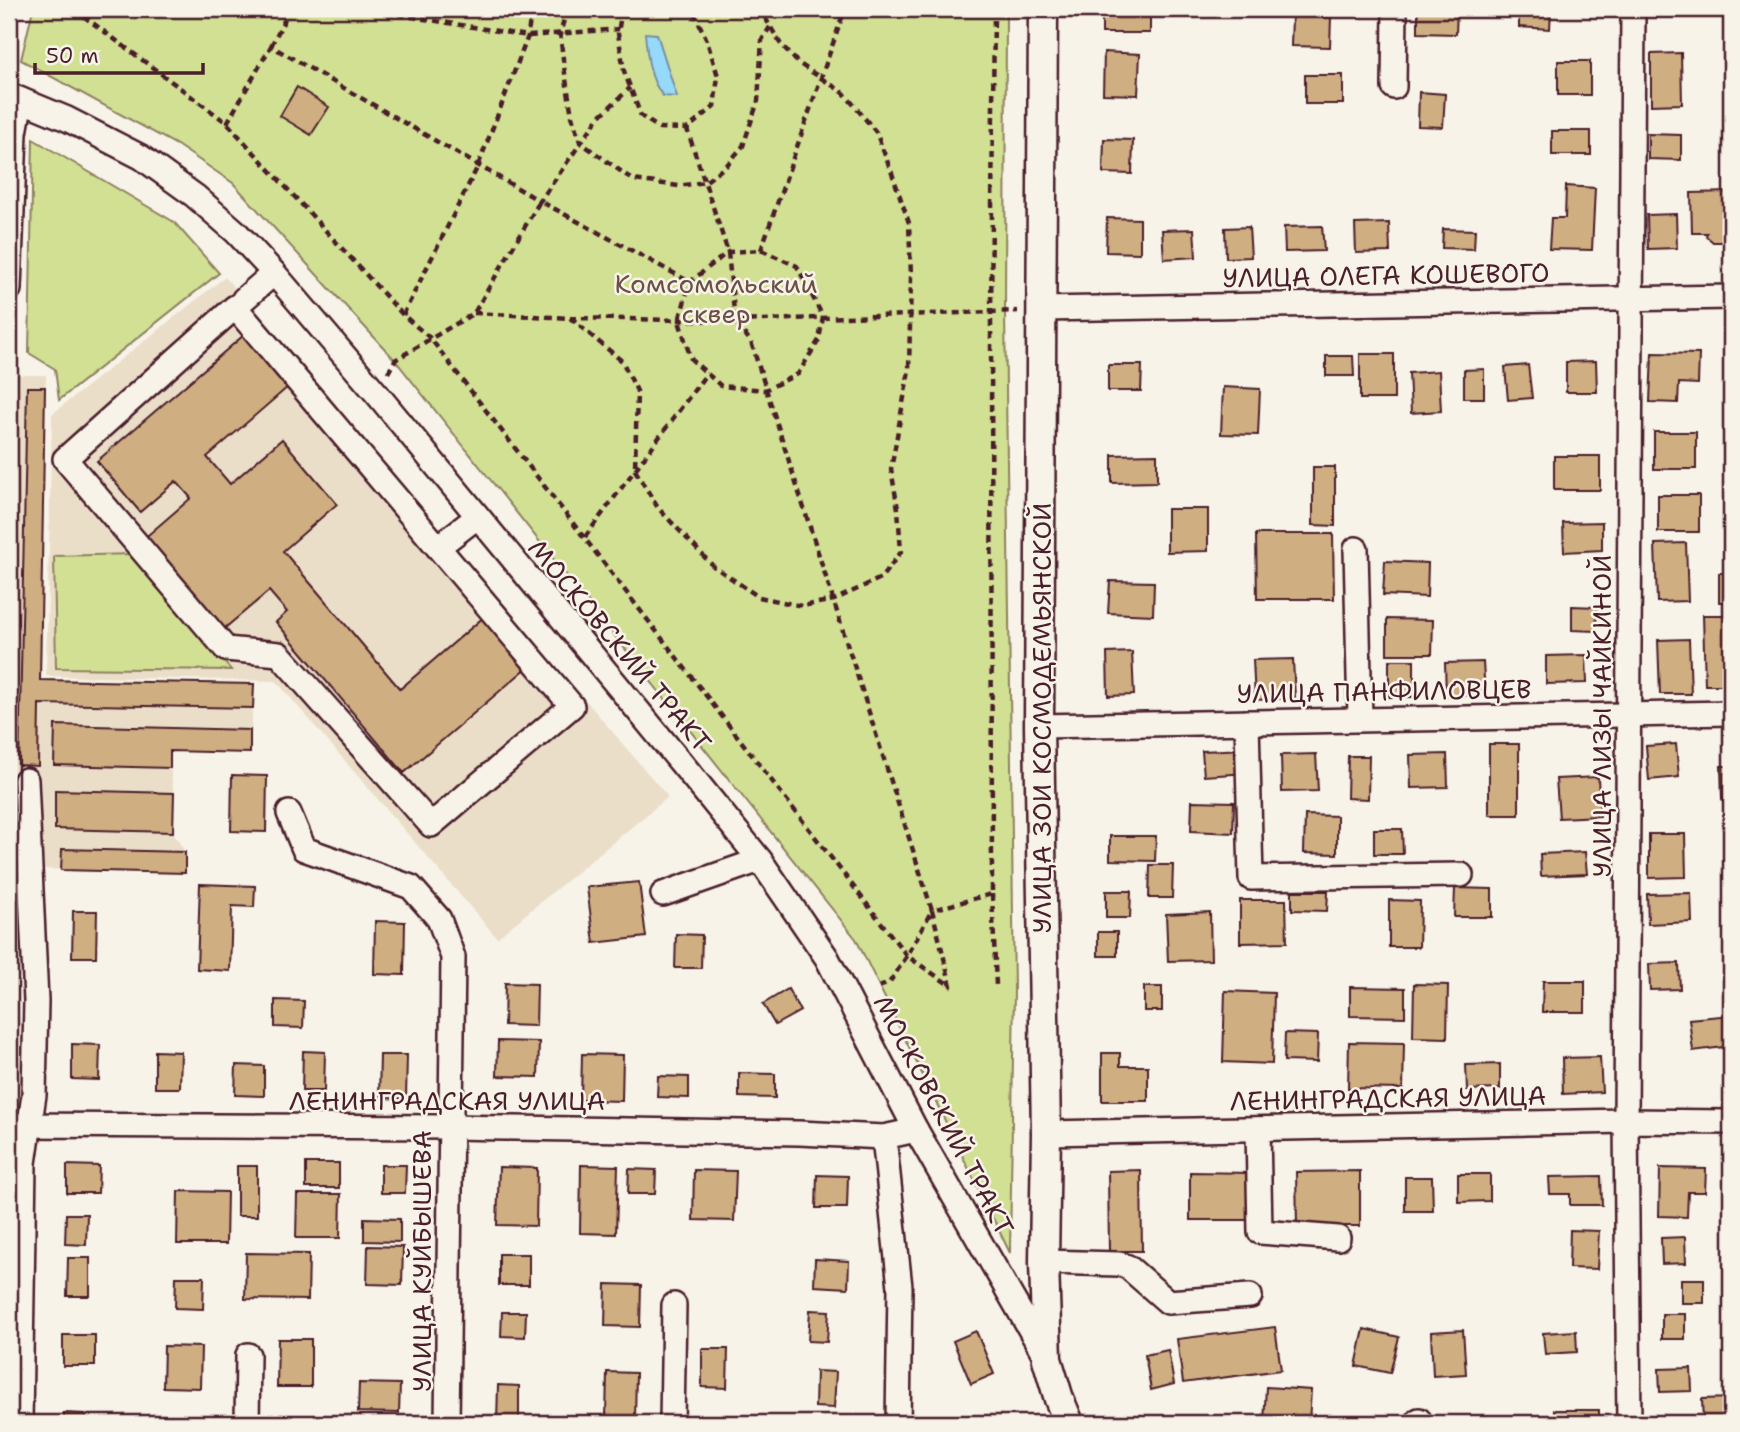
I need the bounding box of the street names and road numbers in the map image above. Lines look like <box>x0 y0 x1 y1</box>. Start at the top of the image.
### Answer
street label: УЛИЦА ОЛЕГА КОШЕВОГО <box>1222 255 1550 295</box>
street label: УЛИЦА ЗОИ КОСМОДЕМЬЯНСКОЙ <box>1024 502 1059 934</box>
street label: МОСКОВСКИЙ ТРАКТ <box>520 531 720 759</box>
street label: УЛИЦА ЛИЗЫ ЧАЙКИНОЙ <box>1584 554 1619 878</box>
street label: УЛИЦА ПАНФИЛОВЦЕВ <box>1236 671 1532 711</box>
street label: МОСКОВСКИЙ ТРАКТ <box>866 989 1022 1241</box>
street label: ЛЕНИНГРАДСКАЯ УЛИЦА <box>1229 1078 1547 1118</box>
street label: ЛЕНИНГРАДСКАЯ УЛИЦА <box>289 1083 605 1118</box>
street label: УЛИЦА КУЙБЫШЕВА <box>404 1130 439 1392</box>

